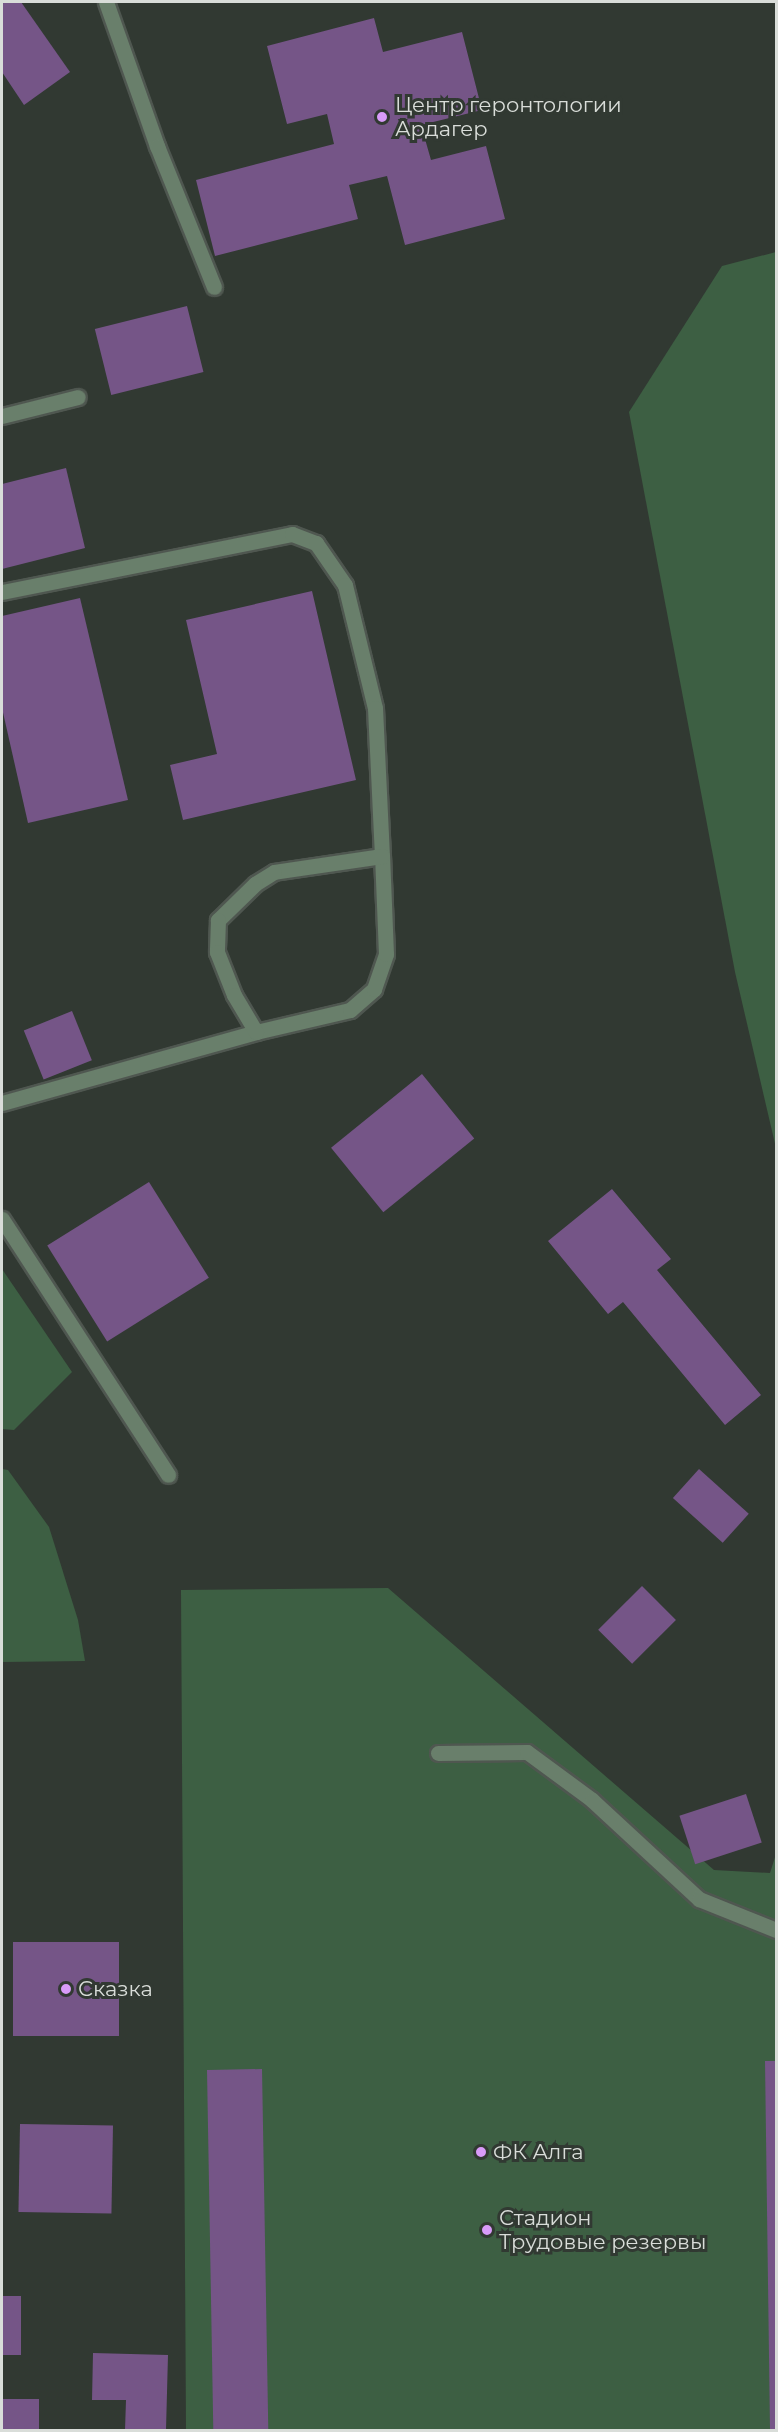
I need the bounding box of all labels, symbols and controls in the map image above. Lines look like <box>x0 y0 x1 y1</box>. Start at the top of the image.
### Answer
place label: Центр геронтологии Ардагер <box>395 92 622 142</box>
marker: Центр геронтологии Ардагер <box>373 108 391 126</box>
place label: Сказка <box>78 1976 153 2002</box>
marker: Сказка <box>59 1982 73 1996</box>
place label: ФК Алга <box>493 2139 584 2165</box>
marker: ФК Алга <box>474 2145 488 2159</box>
place label: Стадион Трудовые резервы <box>499 2205 706 2255</box>
marker: Стадион Трудовые резервы <box>480 2223 494 2237</box>

